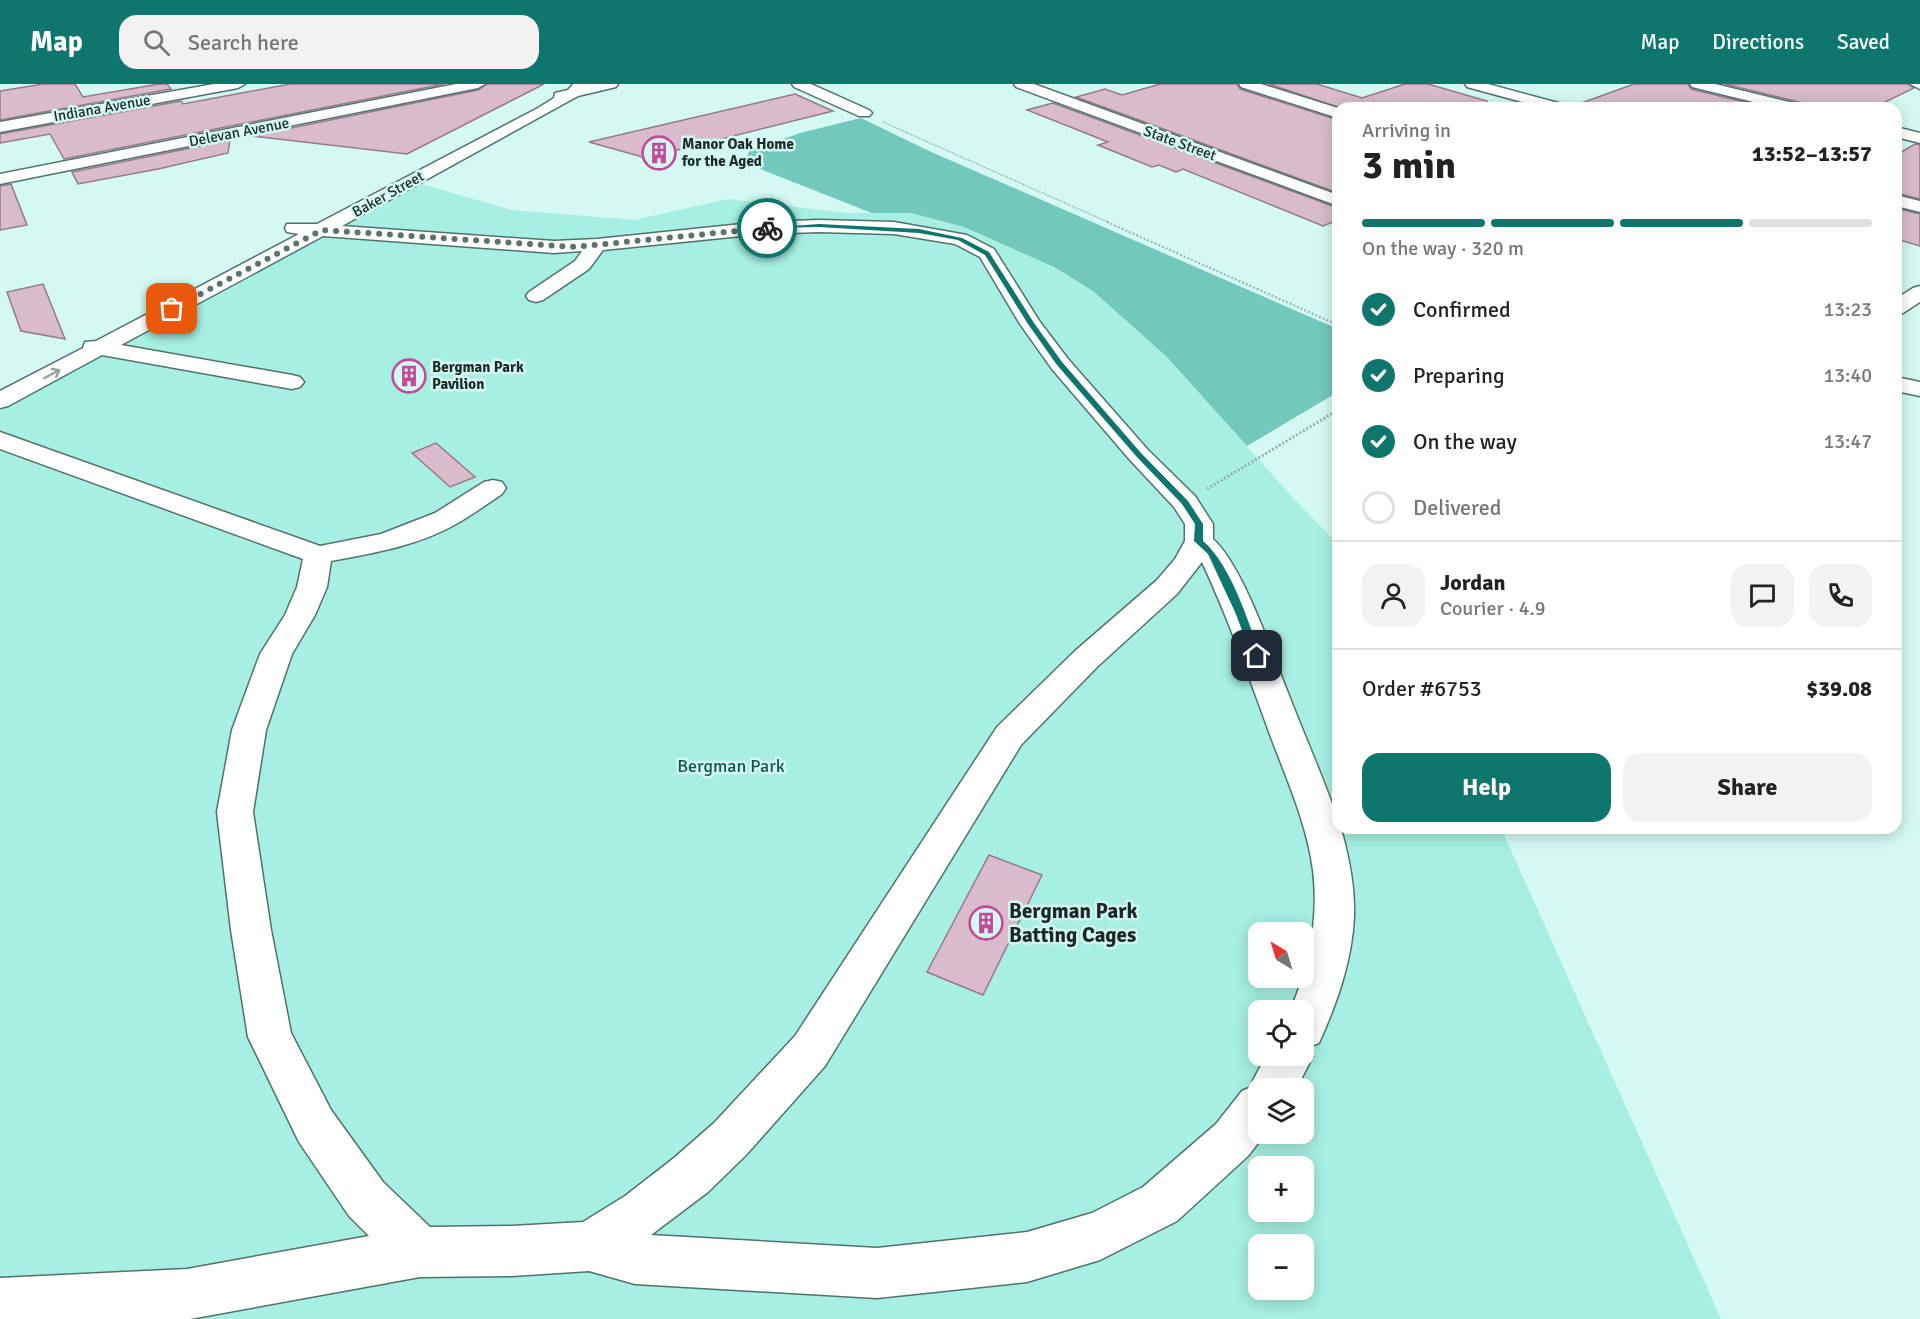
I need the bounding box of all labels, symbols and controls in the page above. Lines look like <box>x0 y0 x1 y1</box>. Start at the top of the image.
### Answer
search box <box>119 15 539 69</box>
text: Map <box>30 25 83 59</box>
icon: search <box>140 26 173 59</box>
text: Search here <box>188 29 299 56</box>
text: Map <box>1641 29 1679 55</box>
text: Directions <box>1712 29 1804 55</box>
text: Saved <box>1837 29 1890 55</box>
street label: Indiana Avenue <box>52 91 152 125</box>
street label: Delevan Avenue <box>187 113 291 151</box>
text: Arriving in <box>1362 118 1451 143</box>
street label: State Street <box>1141 122 1219 164</box>
building icon: Manor Oak Home for the Aged <box>641 135 677 171</box>
place label: Manor Oak Home for the Aged <box>681 135 794 170</box>
text: 13:52–13:57 <box>1752 140 1872 167</box>
text: 3 min <box>1362 141 1456 189</box>
street label: Baker Street <box>349 167 427 221</box>
courier <box>737 198 797 258</box>
icon: bike <box>751 212 784 245</box>
text: On the way · 320 m <box>1362 236 1524 261</box>
pin <box>146 283 197 334</box>
icon: bag <box>155 292 188 325</box>
icon: check <box>1362 293 1395 326</box>
text: Confirmed <box>1413 296 1511 323</box>
text: 13:23 <box>1823 297 1872 322</box>
building icon: Bergman Park Pavilion <box>391 358 427 394</box>
place label: Bergman Park Pavilion <box>432 358 524 393</box>
icon: check <box>1362 359 1395 392</box>
text: Preparing <box>1413 362 1505 389</box>
text: 13:40 <box>1823 363 1872 388</box>
one-way arrow <box>42 368 60 379</box>
icon: check <box>1362 425 1395 458</box>
text: On the way <box>1413 428 1517 455</box>
text: 13:47 <box>1823 429 1872 454</box>
text: Delivered <box>1413 494 1501 521</box>
button: person <box>1362 564 1425 627</box>
button: chat <box>1731 564 1794 627</box>
button: phone <box>1809 564 1872 627</box>
text: Jordan <box>1440 569 1506 596</box>
text: Courier · 4.9 <box>1440 596 1546 621</box>
pin <box>1231 630 1282 681</box>
icon: home <box>1240 639 1273 672</box>
text: Order #6753 <box>1362 675 1482 702</box>
text: $39.08 <box>1806 675 1872 702</box>
button: Help <box>1362 753 1611 822</box>
button: Share <box>1623 753 1872 822</box>
park label: Bergman Park <box>677 755 785 777</box>
place label: Bergman Park Batting Cages <box>1009 898 1138 948</box>
building icon: Bergman Park Batting Cages <box>968 905 1004 941</box>
north arrow <box>1248 922 1314 988</box>
map controls <box>1248 922 1314 1300</box>
button: locate <box>1248 1000 1314 1066</box>
button: layers <box>1248 1078 1314 1144</box>
button: + <box>1248 1156 1314 1222</box>
button: − <box>1248 1234 1314 1300</box>

